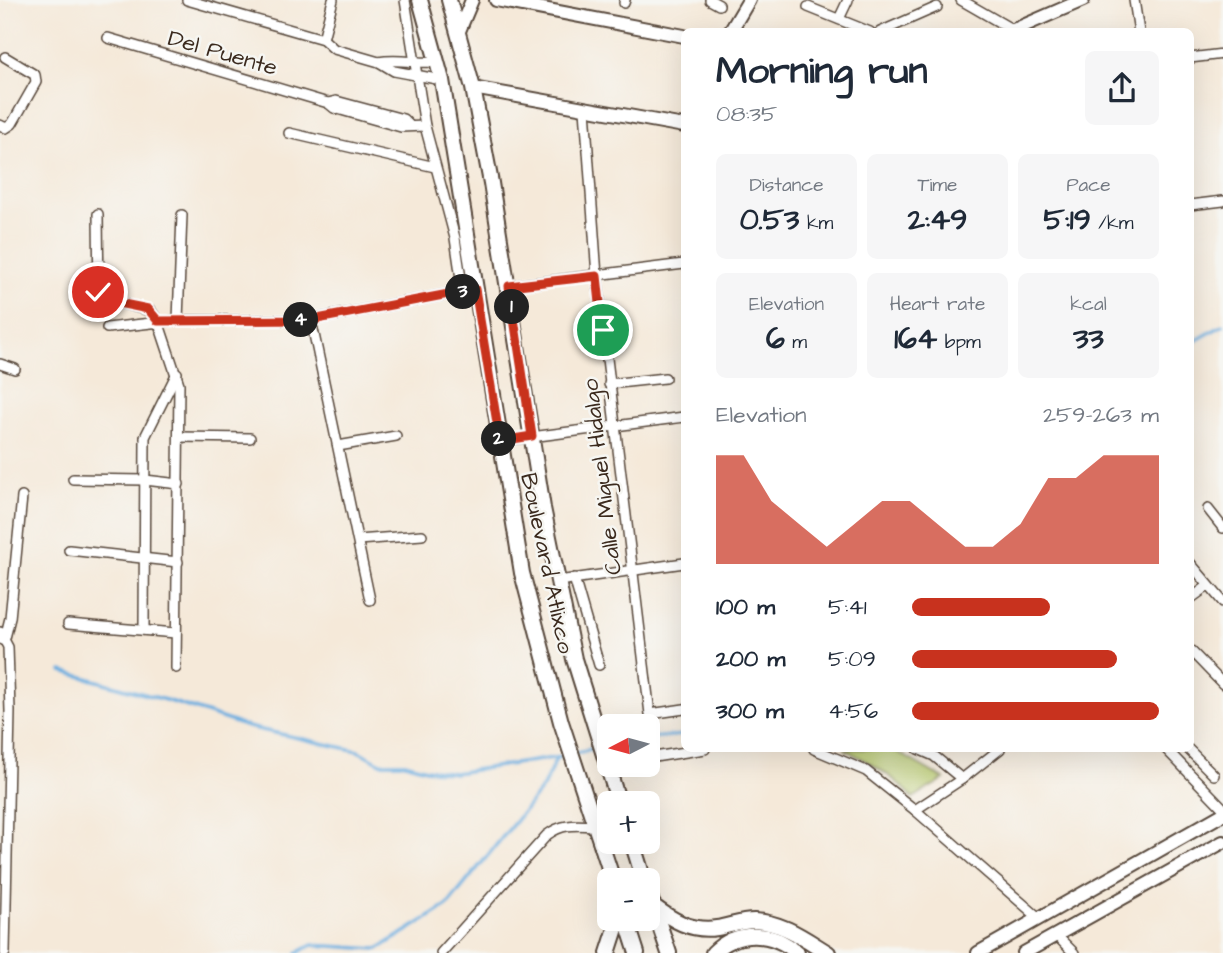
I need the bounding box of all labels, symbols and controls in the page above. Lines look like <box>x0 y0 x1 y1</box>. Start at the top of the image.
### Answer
street label: Del Puente <box>164 22 281 84</box>
text: Morning run <box>716 46 928 98</box>
button: share <box>1085 51 1159 125</box>
text: 08:35 <box>716 98 777 130</box>
text: Distance <box>750 172 823 199</box>
text: Time <box>918 172 957 199</box>
text: Pace <box>1066 172 1111 199</box>
text: 0.53 <box>740 199 799 241</box>
text: 2:49 <box>908 199 967 241</box>
text: 5:19 <box>1044 199 1091 241</box>
text: km <box>799 210 833 237</box>
text: /km <box>1091 210 1133 237</box>
pin <box>68 262 128 322</box>
icon: check <box>79 273 117 311</box>
pin: 3 <box>446 274 480 310</box>
text: 3 <box>458 278 467 305</box>
pin: 1 <box>494 290 530 324</box>
text: Elevation <box>749 291 824 318</box>
text: Heart rate <box>890 291 985 318</box>
text: kcal <box>1070 291 1107 318</box>
text: 1 <box>510 293 513 320</box>
pin <box>573 300 633 360</box>
pin: 4 <box>284 302 318 338</box>
text: 4 <box>294 306 307 333</box>
icon: arrive <box>584 311 622 349</box>
text: 6 <box>766 318 785 360</box>
text: 164 <box>894 318 937 360</box>
text: 33 <box>1073 318 1104 360</box>
text: m <box>785 329 807 356</box>
text: bpm <box>937 329 981 356</box>
street label: Calle Miguel Hidalgo <box>574 377 631 577</box>
text: Elevation <box>716 399 807 431</box>
text: 259–263 m <box>1043 399 1159 431</box>
pin: 2 <box>482 422 516 457</box>
text: 2 <box>493 425 504 452</box>
street label: Boulevard Atlixco <box>512 470 582 656</box>
text: 100 m <box>716 591 775 623</box>
text: 5:41 <box>828 591 867 623</box>
text: 200 m <box>716 643 785 675</box>
text: 5:09 <box>828 643 876 675</box>
text: 300 m <box>716 695 784 727</box>
text: 4:56 <box>828 695 878 727</box>
north arrow <box>597 714 660 777</box>
map controls <box>597 714 660 931</box>
button: + <box>597 791 660 854</box>
button: − <box>597 868 660 931</box>

